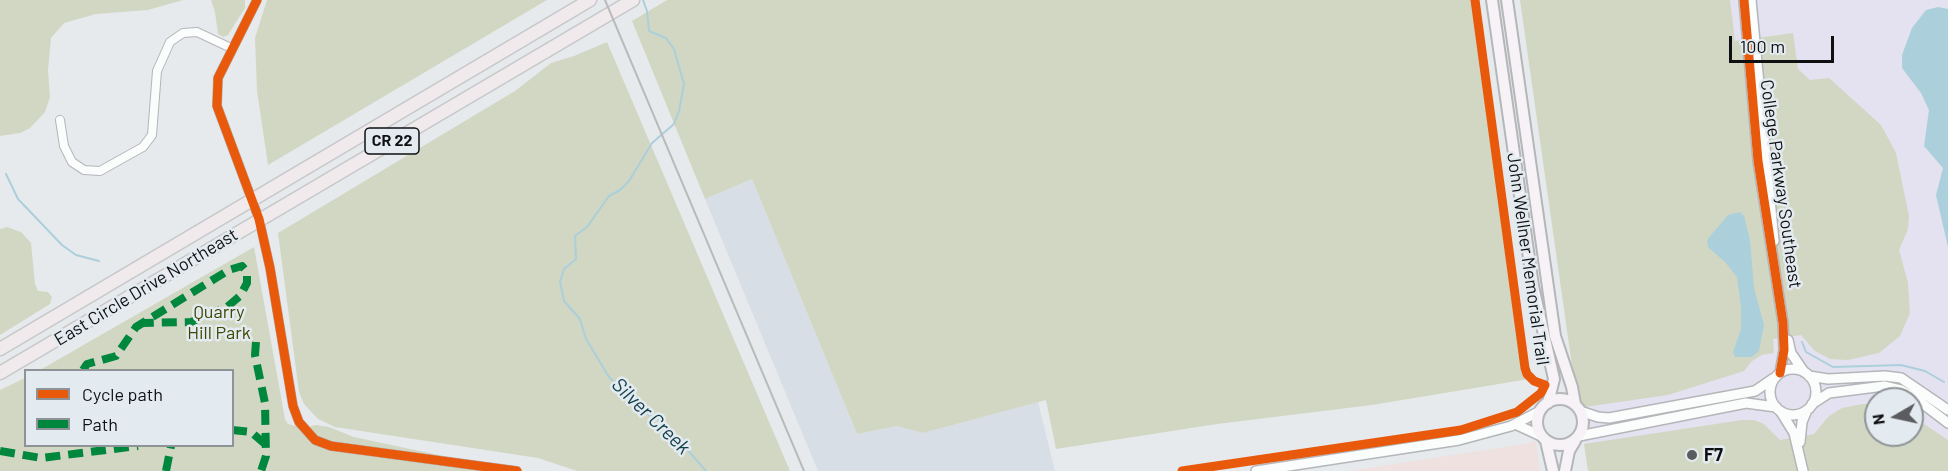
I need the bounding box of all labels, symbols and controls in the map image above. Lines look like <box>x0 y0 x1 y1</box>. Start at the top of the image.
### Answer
scale bar <box>1732 24 1837 62</box>
text: 100 m <box>1740 35 1785 57</box>
street label: College Parkway Southeast <box>1756 78 1806 290</box>
road number: CR 22 <box>365 128 419 154</box>
street label: John Wellner Memorial Trail <box>1502 151 1554 367</box>
street label: East Circle Drive Northeast <box>50 224 242 350</box>
park label: Quarry Hill Park <box>187 301 251 344</box>
legend <box>24 369 234 447</box>
water label: Silver Creek <box>607 373 695 459</box>
text: Cycle path <box>82 383 163 405</box>
north arrow <box>1864 387 1924 447</box>
text: Path <box>82 413 118 435</box>
text: N <box>1867 413 1888 426</box>
place label: F7 <box>1704 444 1723 466</box>
marker: F7 <box>1685 448 1699 462</box>

